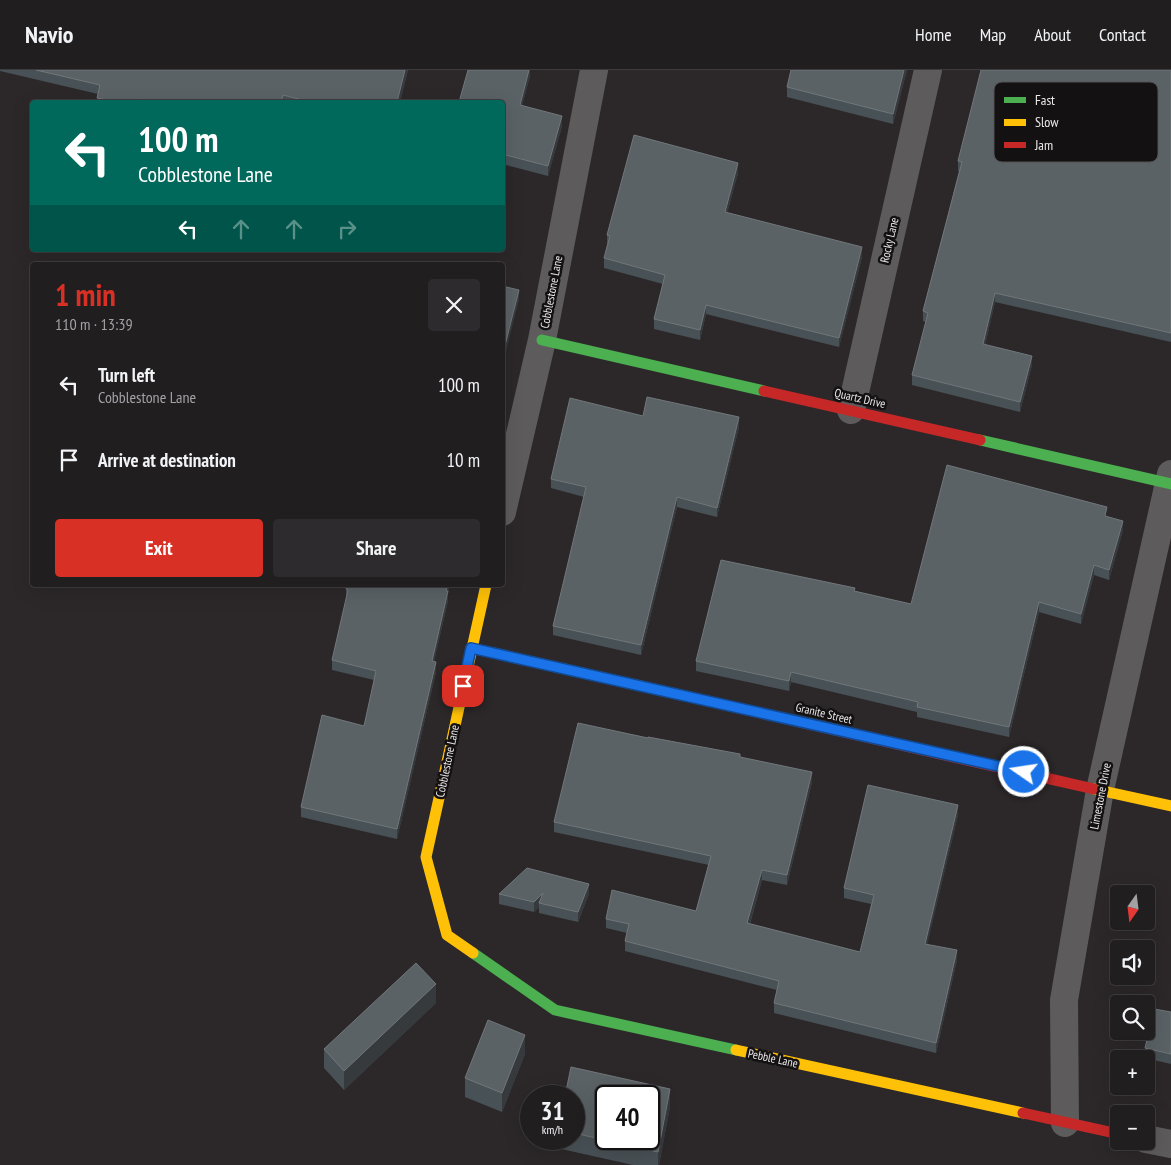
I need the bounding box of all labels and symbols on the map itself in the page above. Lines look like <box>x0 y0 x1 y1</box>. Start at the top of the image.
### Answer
legend <box>994 82 1158 162</box>
text: Fast <box>1035 91 1055 109</box>
text: Slow <box>1035 113 1059 131</box>
text: Jam <box>1034 136 1053 154</box>
street label: Rocky Lane <box>877 216 901 264</box>
street label: Cobblestone Lane <box>537 254 565 330</box>
street label: Quartz Drive <box>833 385 887 411</box>
pin <box>442 665 484 707</box>
street label: Granite Street <box>794 699 854 727</box>
street label: Cobblestone Lane <box>432 723 462 799</box>
position arrow <box>997 745 1049 797</box>
street label: Limestone Drive <box>1086 761 1114 830</box>
north arrow <box>1110 885 1155 930</box>
street label: Pebble Lane <box>747 1045 799 1071</box>
speed limit sign: 40 <box>595 1085 660 1150</box>

